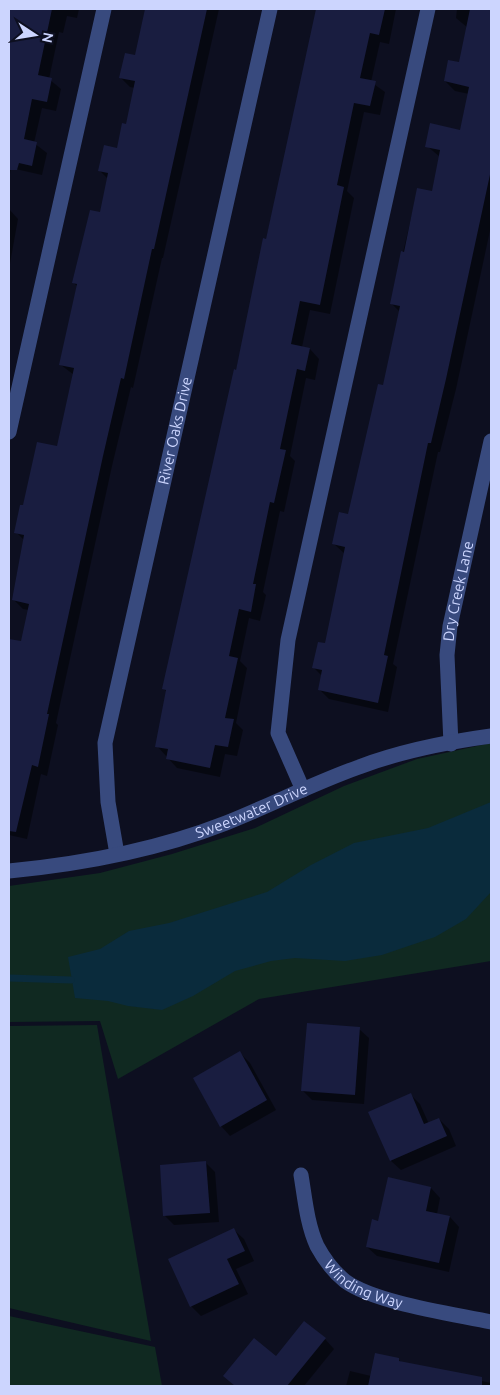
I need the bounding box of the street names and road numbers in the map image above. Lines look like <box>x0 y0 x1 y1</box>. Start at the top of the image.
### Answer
street label: River Oaks Drive <box>154 375 195 486</box>
street label: Dry Creek Lane <box>439 539 477 642</box>
street label: Sweetwater Drive <box>193 780 310 841</box>
street label: Winding Way <box>321 1256 405 1311</box>

